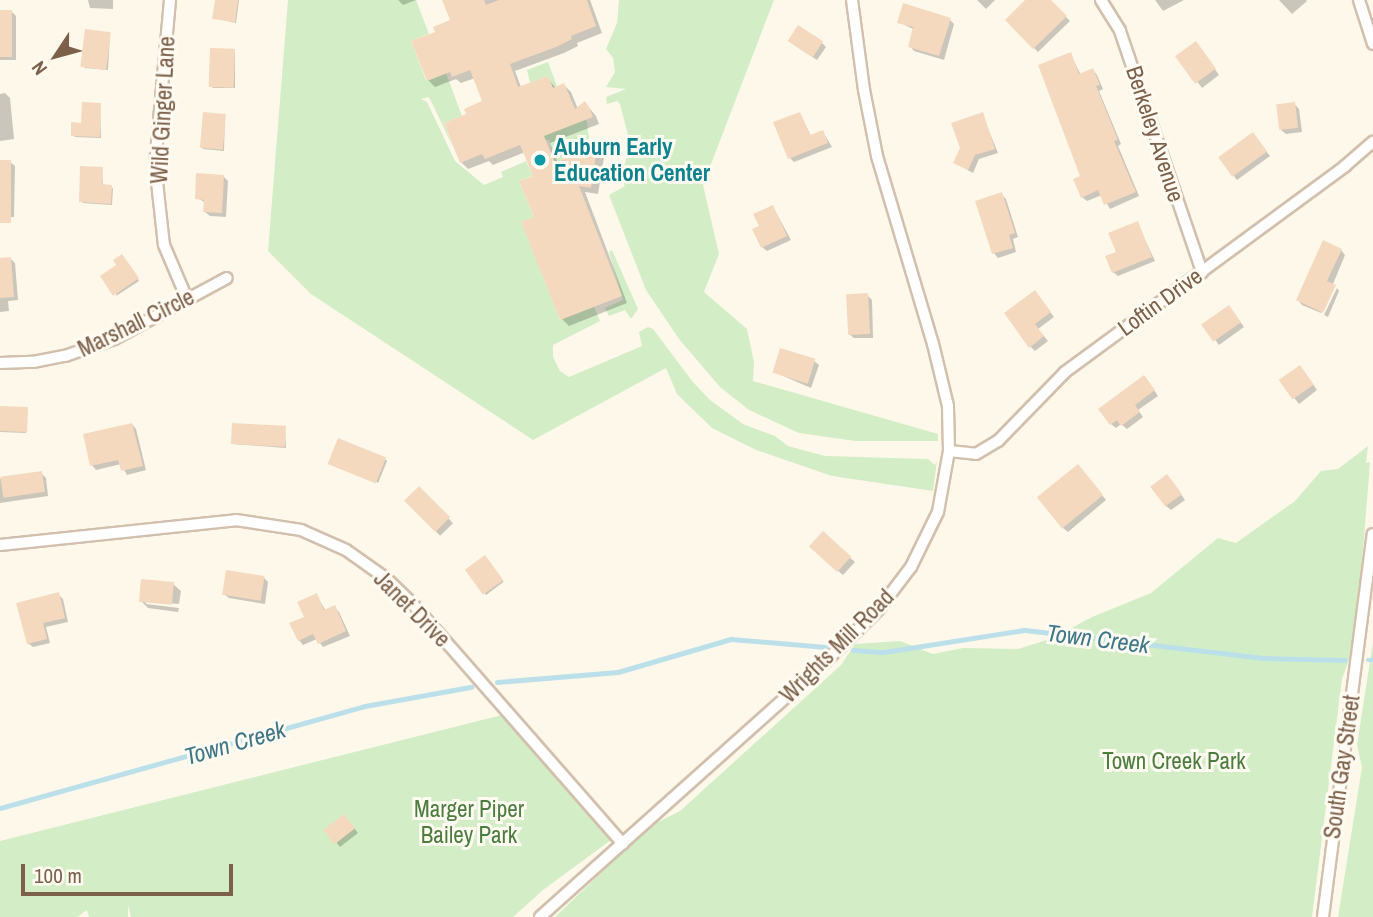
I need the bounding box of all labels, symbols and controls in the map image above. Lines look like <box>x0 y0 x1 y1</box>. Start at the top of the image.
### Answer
north arrow <box>21 21 91 91</box>
street label: Wild Ginger Lane <box>145 35 181 185</box>
text: N <box>25 56 53 81</box>
street label: Berkeley Avenue <box>1120 62 1190 206</box>
place label: Auburn Early Education Center <box>554 133 710 187</box>
marker: Auburn Early Education Center <box>532 152 548 168</box>
street label: Loftin Drive <box>1112 262 1208 342</box>
street label: Marshall Circle <box>73 283 199 363</box>
street label: Janet Drive <box>368 565 456 653</box>
street label: Wrights Mill Road <box>774 583 900 709</box>
water label: Town Creek <box>1045 618 1151 660</box>
street label: South Gay Street <box>1318 693 1366 841</box>
water label: Town Creek <box>181 715 289 771</box>
park label: Town Creek Park <box>1102 747 1246 775</box>
park label: Marger Piper Bailey Park <box>414 795 524 849</box>
scale bar <box>24 850 236 894</box>
text: 100 m <box>34 861 82 890</box>

